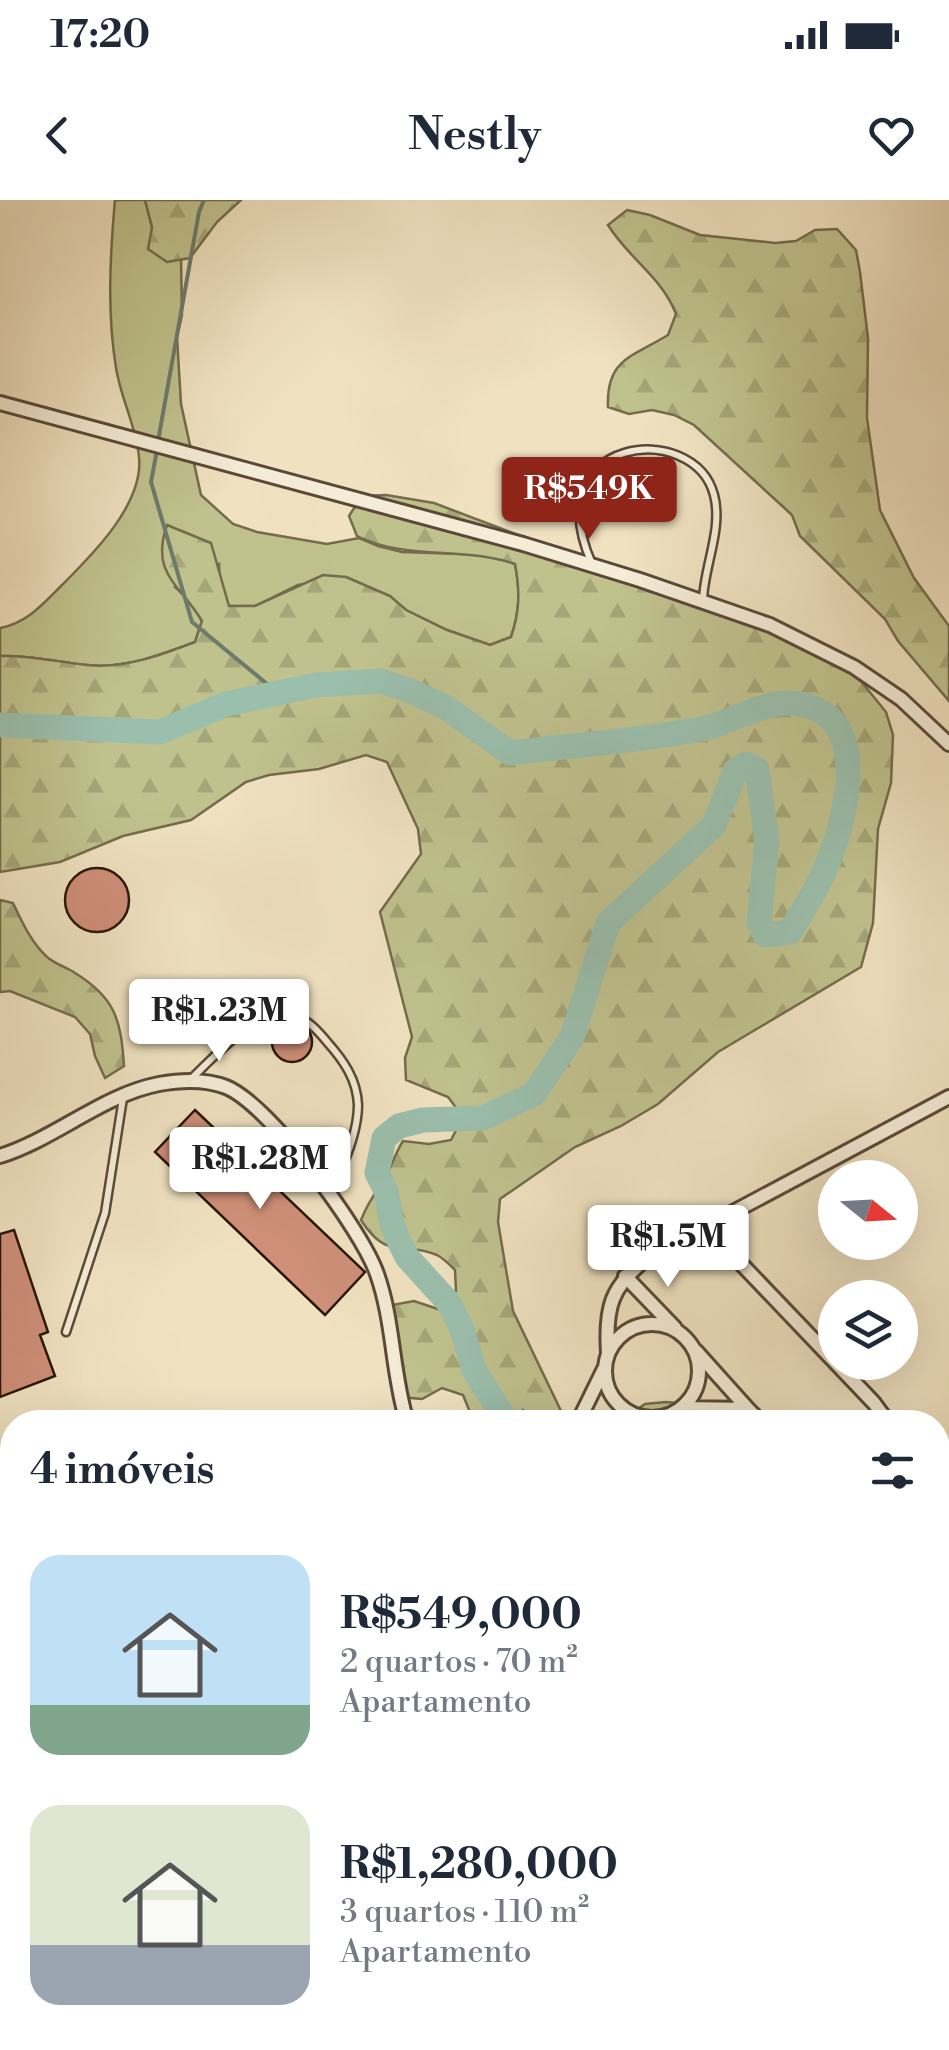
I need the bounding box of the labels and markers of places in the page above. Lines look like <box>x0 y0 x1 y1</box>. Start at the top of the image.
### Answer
pin: R$549K <box>508 457 670 542</box>
pin: R$1.23M <box>127 979 311 1064</box>
pin: R$1.28M <box>168 1127 352 1212</box>
pin: R$1.5M <box>587 1205 749 1290</box>

